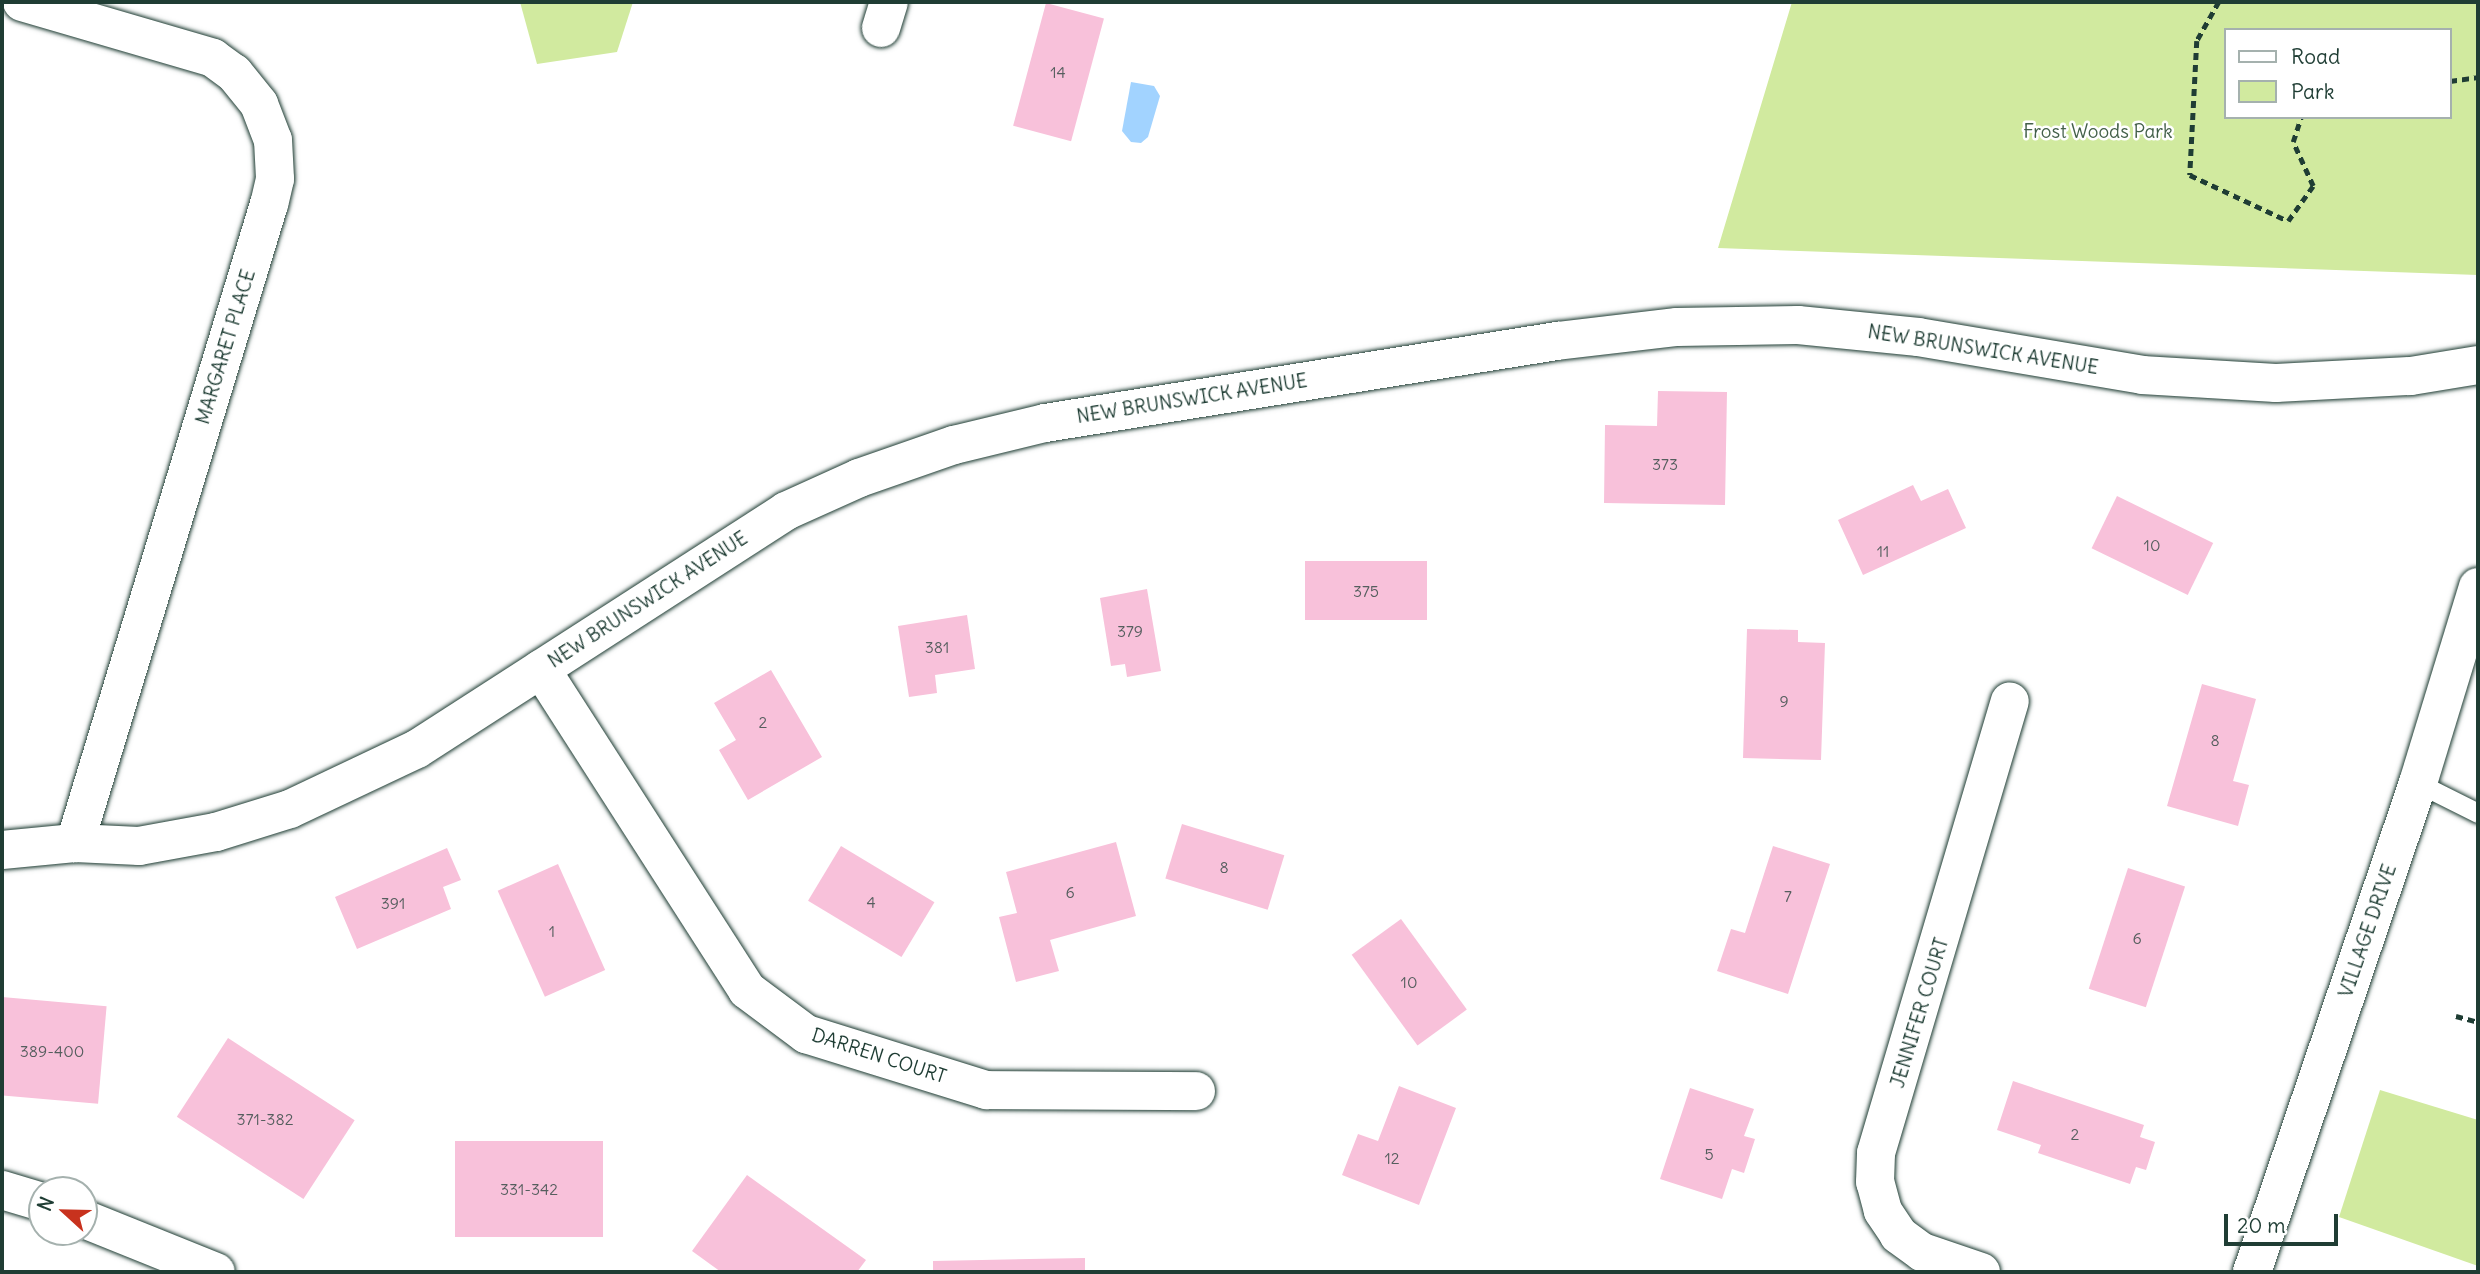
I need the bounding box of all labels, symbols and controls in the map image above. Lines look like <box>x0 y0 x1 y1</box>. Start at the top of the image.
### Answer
legend <box>2224 28 2452 119</box>
text: Road <box>2291 43 2340 70</box>
house number: 14 <box>1050 62 1066 82</box>
text: Park <box>2291 78 2334 105</box>
park label: Frost Woods Park <box>2023 121 2173 143</box>
street label: MARGARET PLACE <box>192 267 260 427</box>
street label: NEW BRUNSWICK AVENUE <box>1866 320 2100 380</box>
street label: NEW BRUNSWICK AVENUE <box>1075 369 1309 429</box>
house number: 373 <box>1652 454 1678 474</box>
street label: NEW BRUNSWICK AVENUE <box>544 527 752 673</box>
house number: 10 <box>2144 535 2160 555</box>
house number: 11 <box>1877 541 1889 561</box>
house number: 375 <box>1353 581 1379 601</box>
house number: 379 <box>1117 621 1143 641</box>
house number: 381 <box>925 637 949 657</box>
house number: 9 <box>1779 691 1789 711</box>
house number: 2 <box>759 712 767 732</box>
house number: 8 <box>2210 730 2220 750</box>
house number: 8 <box>1219 857 1229 877</box>
street label: VILLAGE DRIVE <box>2335 861 2401 1001</box>
house number: 6 <box>1065 882 1075 902</box>
house number: 7 <box>1784 886 1792 906</box>
house number: 4 <box>866 892 876 912</box>
house number: 391 <box>381 893 405 913</box>
house number: 1 <box>549 921 555 941</box>
house number: 6 <box>2132 928 2142 948</box>
street label: JENNIFER COURT <box>1886 935 1954 1091</box>
house number: 10 <box>1401 972 1417 992</box>
street label: DARREN COURT <box>809 1024 949 1088</box>
house number: 389-400 <box>20 1041 84 1061</box>
house number: 371-382 <box>237 1109 293 1129</box>
house number: 2 <box>2071 1124 2079 1144</box>
house number: 5 <box>1704 1144 1714 1164</box>
house number: 12 <box>1384 1148 1400 1168</box>
north arrow <box>28 1176 98 1246</box>
house number: 331-342 <box>500 1179 558 1199</box>
text: N <box>32 1193 59 1214</box>
scale bar <box>2228 1200 2342 1244</box>
text: 20 m <box>2237 1212 2286 1239</box>

